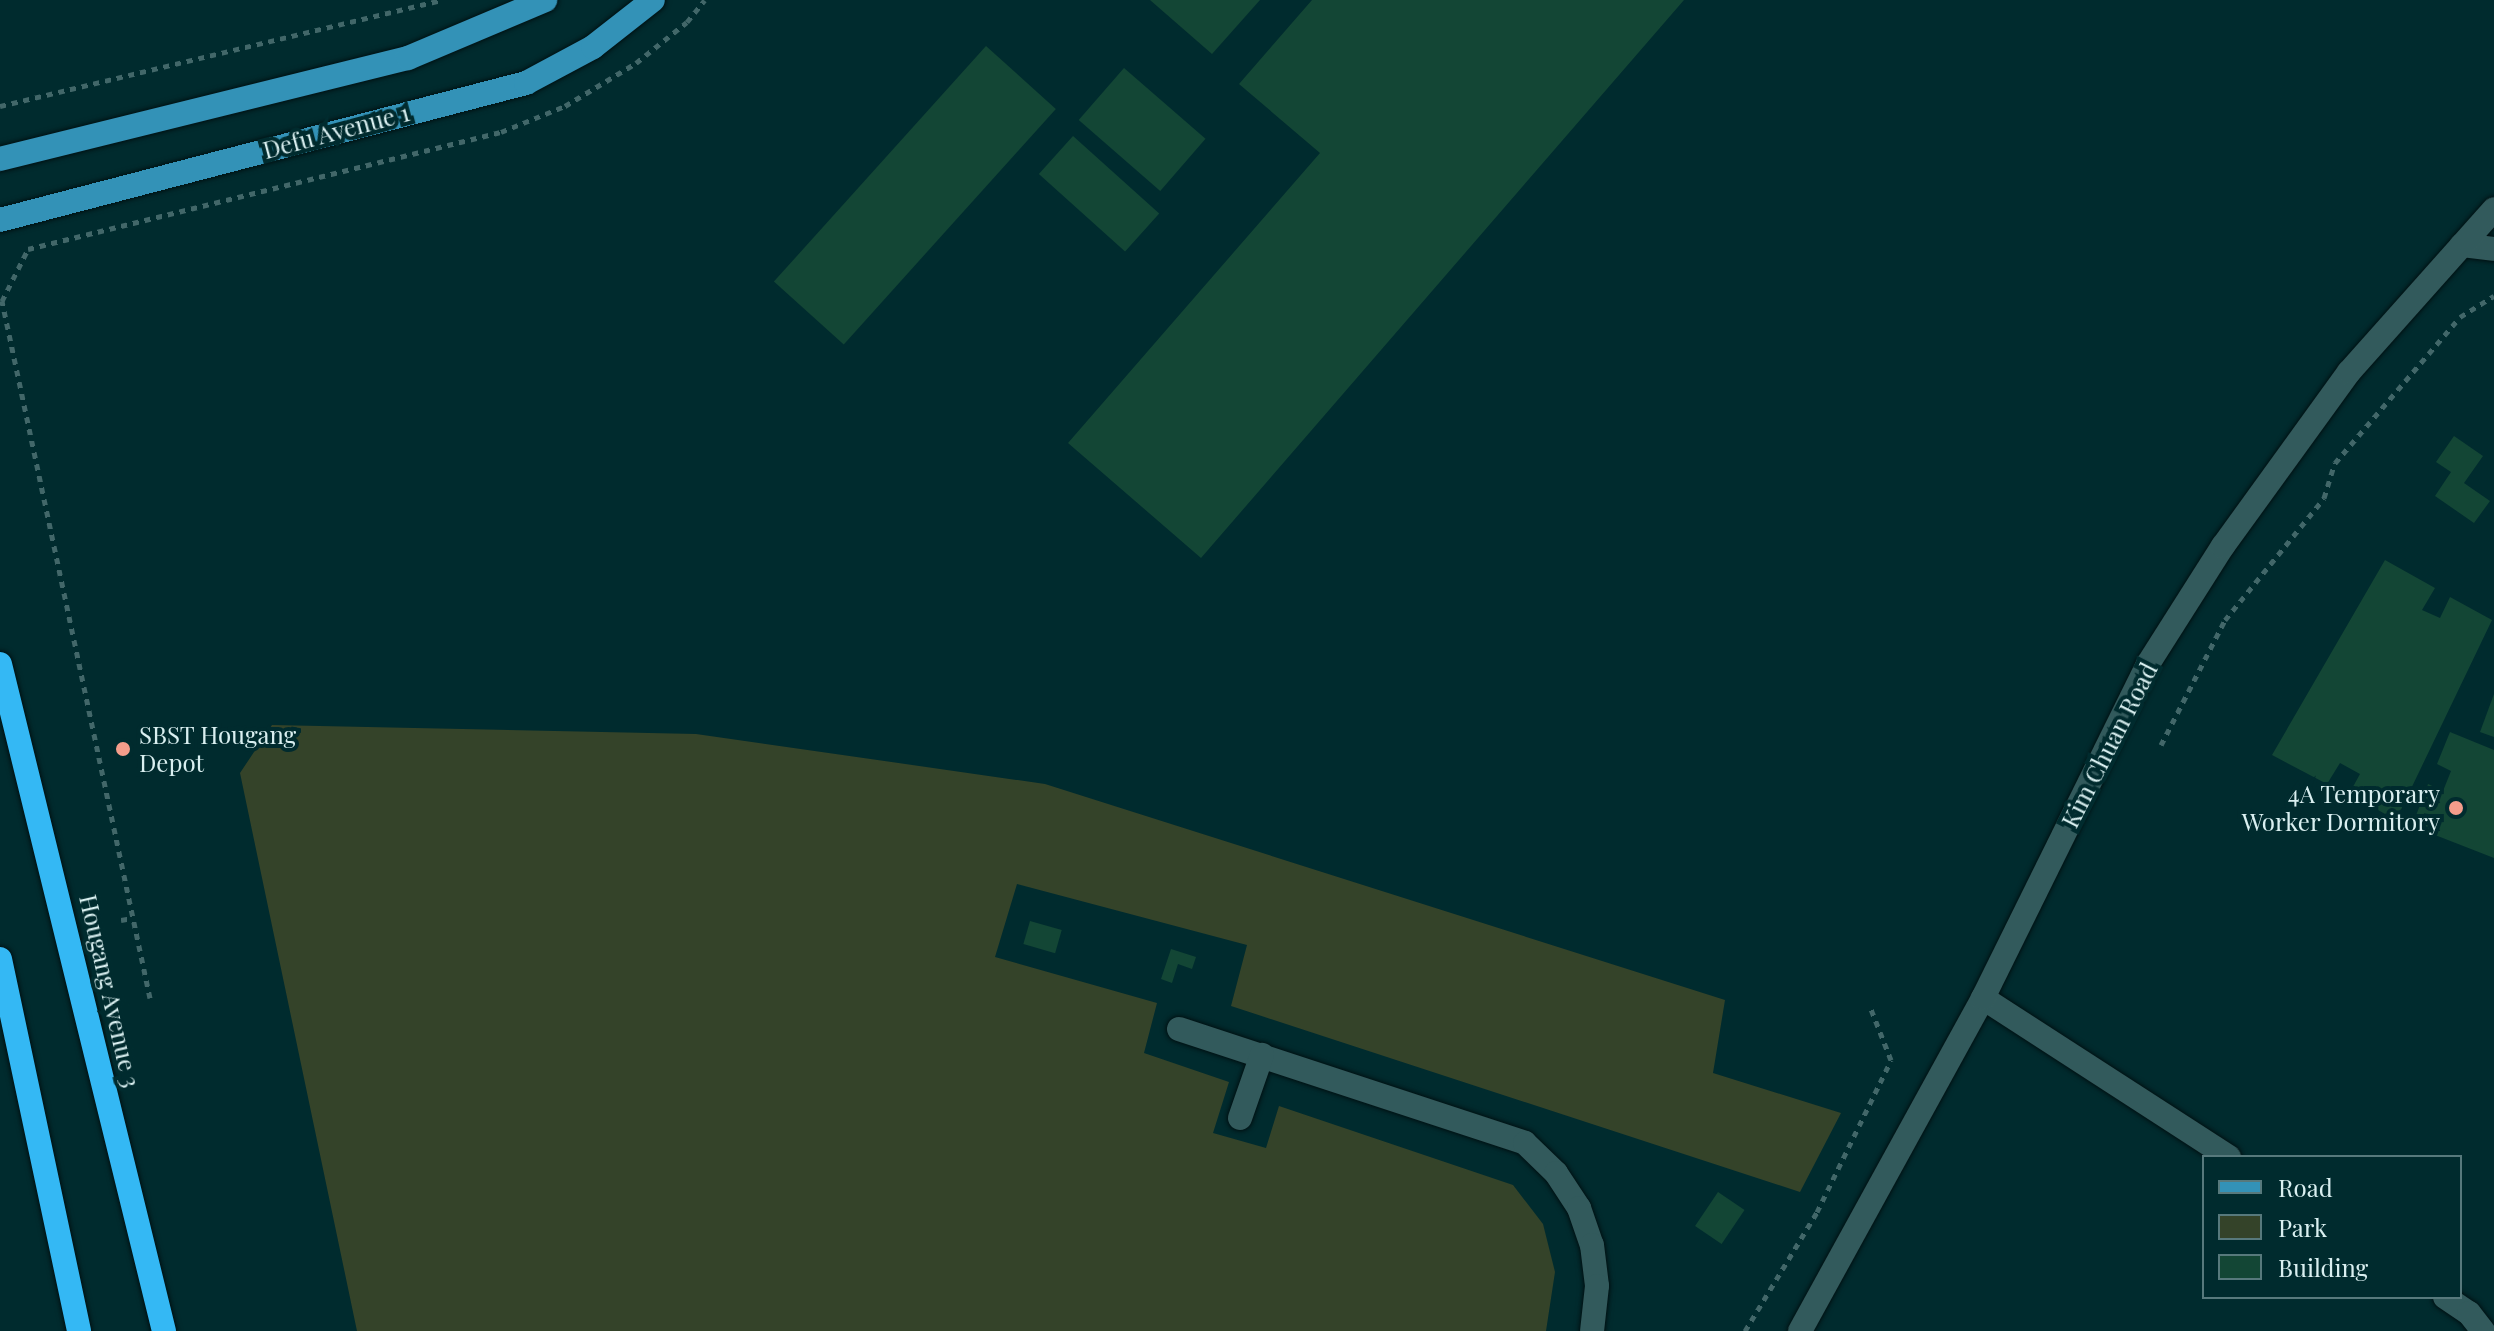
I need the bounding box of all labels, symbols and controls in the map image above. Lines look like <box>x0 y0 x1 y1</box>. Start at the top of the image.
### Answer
street label: Defu Avenue 1 <box>259 97 413 165</box>
street label: Kim Chuan Road <box>2055 658 2163 832</box>
place label: SBST Hougang Depot <box>139 721 297 777</box>
marker: SBST Hougang Depot <box>114 740 132 758</box>
place label: 4A Temporary Worker Dormitory <box>2241 780 2440 836</box>
marker: 4A Temporary Worker Dormitory <box>2447 799 2465 817</box>
street label: Hougang Avenue 3 <box>74 891 146 1091</box>
legend <box>2202 1155 2462 1299</box>
text: Road <box>2278 1171 2333 1203</box>
text: Park <box>2278 1211 2327 1243</box>
text: Building <box>2278 1251 2368 1283</box>

